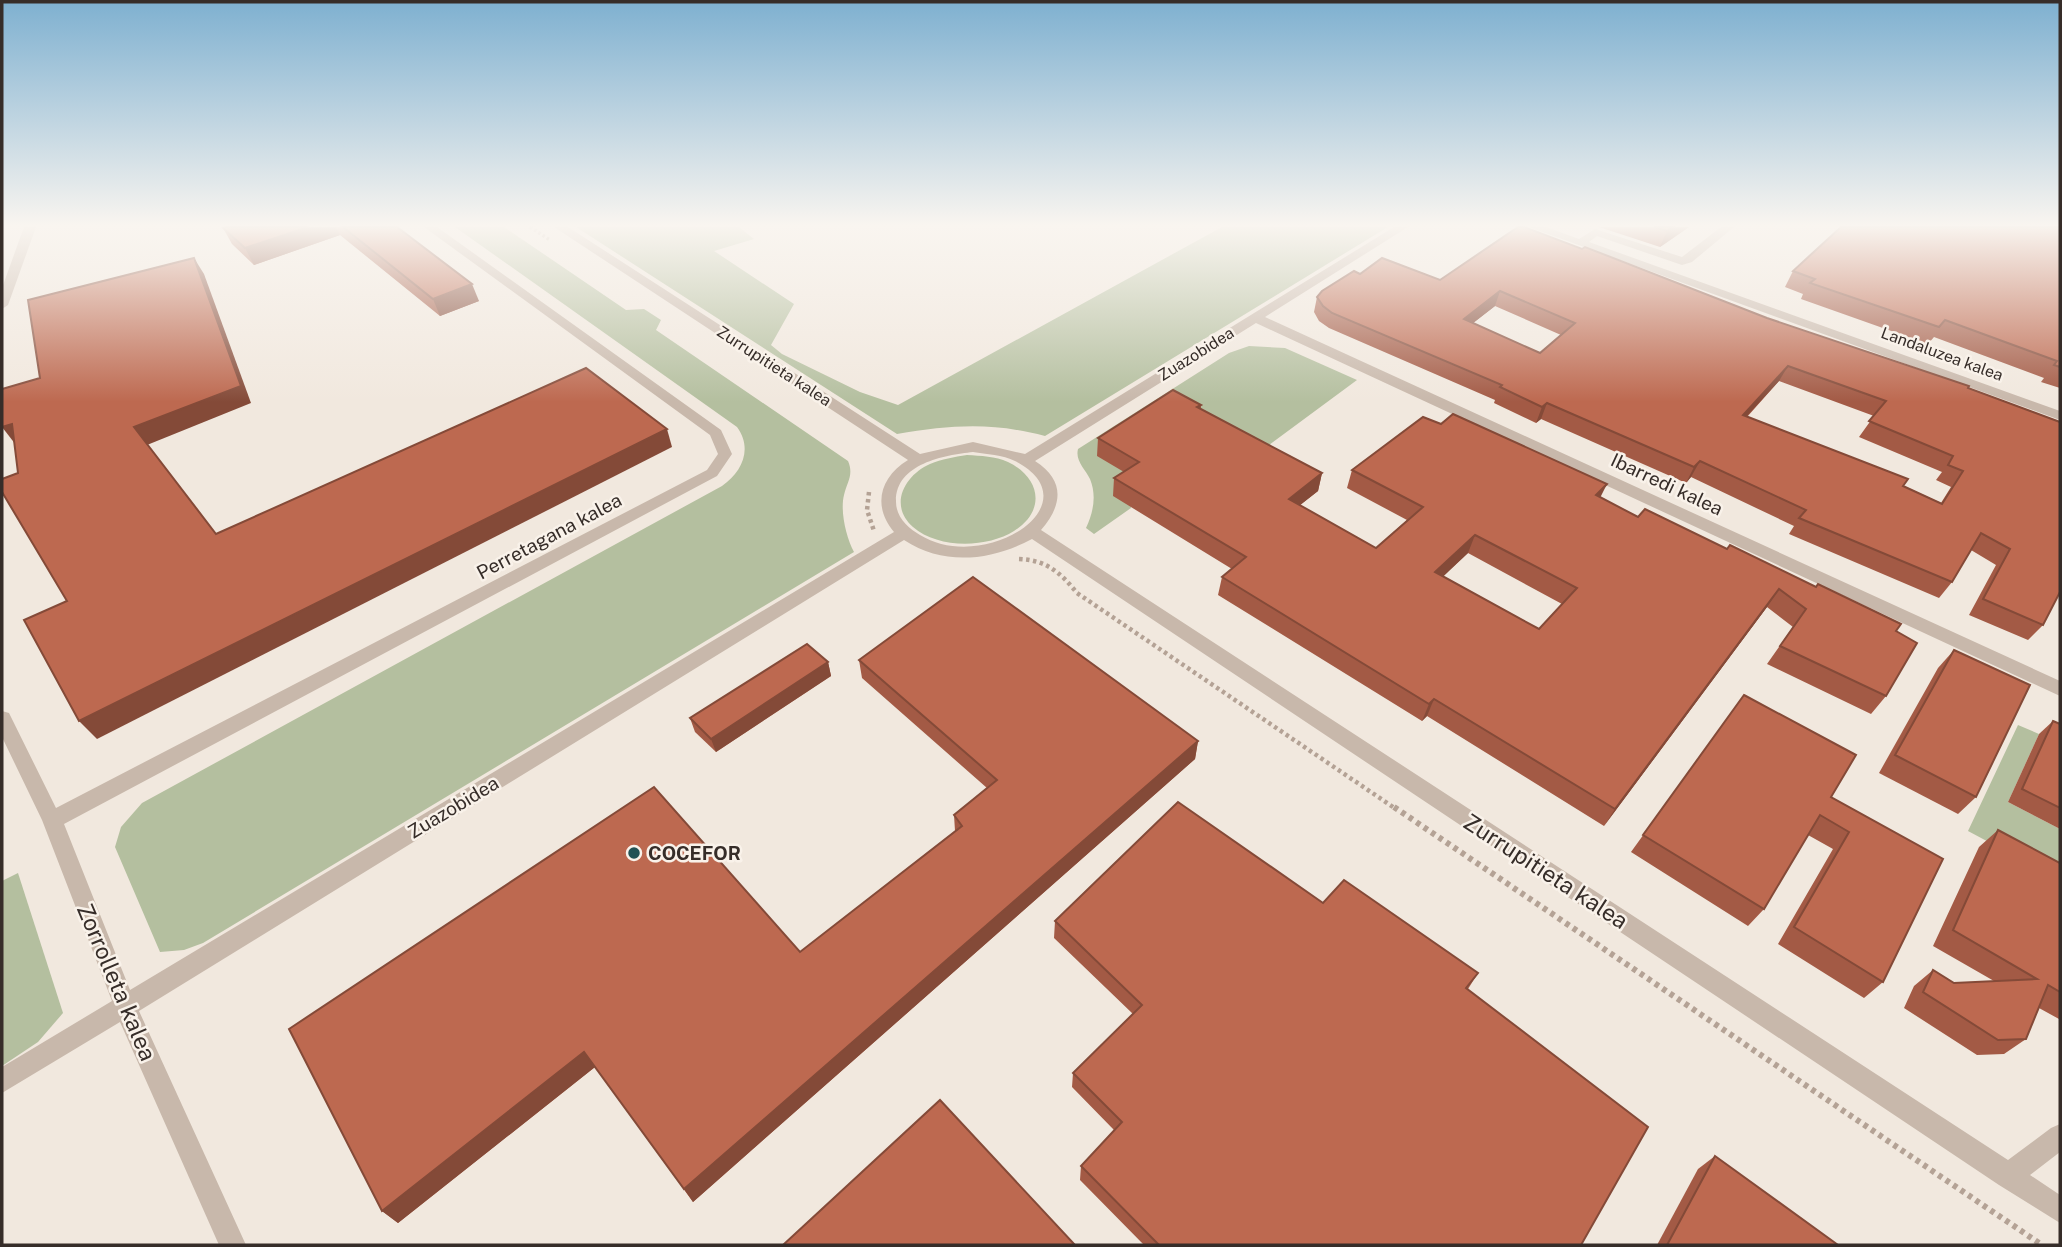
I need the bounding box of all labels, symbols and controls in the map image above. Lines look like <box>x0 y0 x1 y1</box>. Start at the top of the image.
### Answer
street label: Zurrupitieta kalea <box>713 322 835 410</box>
street label: Zuazobidea <box>1155 323 1237 385</box>
street label: Landaluzea kalea <box>1878 323 2006 385</box>
street label: Ibarredi kalea <box>1608 449 1726 519</box>
street label: Perretagana kalea <box>473 488 625 584</box>
street label: Zuazobidea <box>404 771 502 843</box>
street label: Zurrupitieta kalea <box>1459 808 1633 934</box>
place label: COCEFOR <box>648 842 741 864</box>
marker: COCEFOR <box>626 845 642 861</box>
street label: Zorrolleta kalea <box>72 899 162 1065</box>

